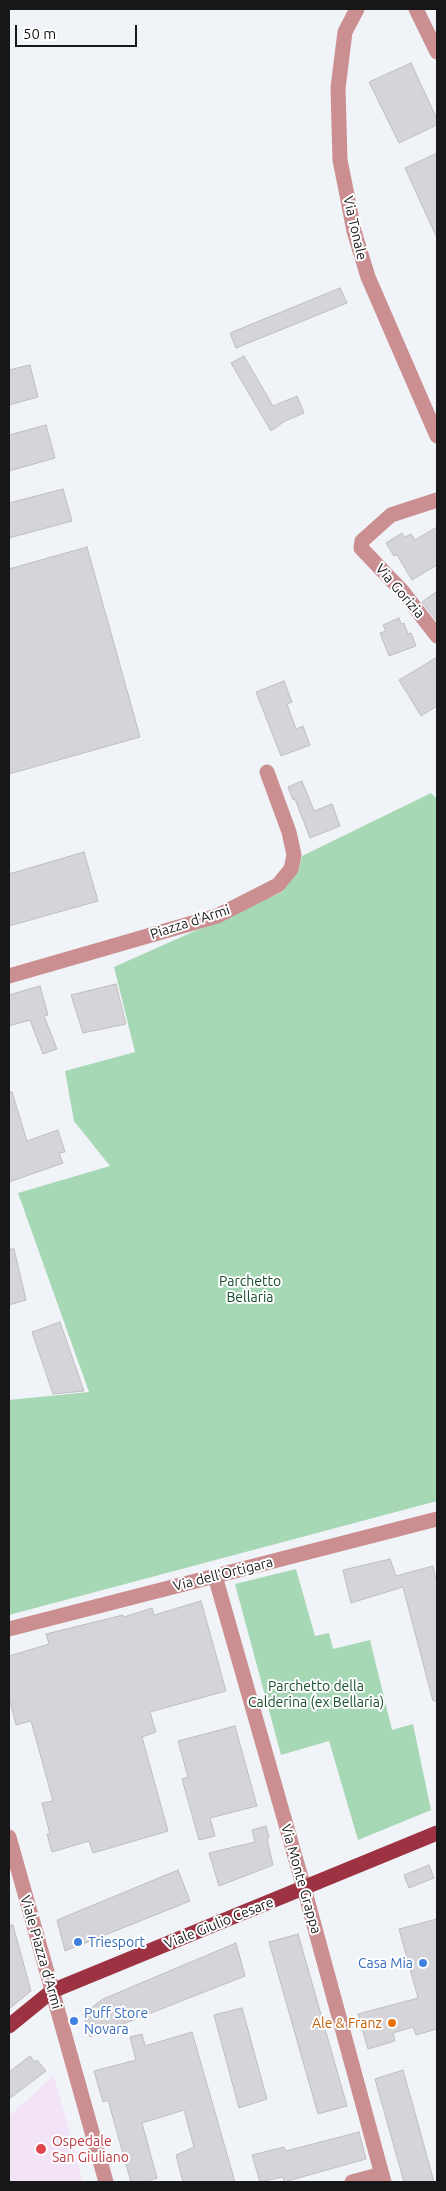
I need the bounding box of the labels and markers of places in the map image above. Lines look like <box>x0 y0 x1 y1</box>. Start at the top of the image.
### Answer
place label: Triesport <box>88 1934 145 1950</box>
marker: Triesport <box>72 1936 84 1948</box>
place label: Casa Mia <box>358 1955 413 1971</box>
marker: Casa Mia <box>417 1957 429 1969</box>
place label: Puff Store Novara <box>84 2005 148 2038</box>
marker: Puff Store Novara <box>68 2015 80 2027</box>
place label: Ale & Franz <box>312 2015 382 2031</box>
marker: Ale & Franz <box>386 2017 398 2029</box>
place label: Ospedale San Giuliano <box>52 2133 129 2166</box>
marker: Ospedale San Giuliano <box>34 2142 48 2156</box>

